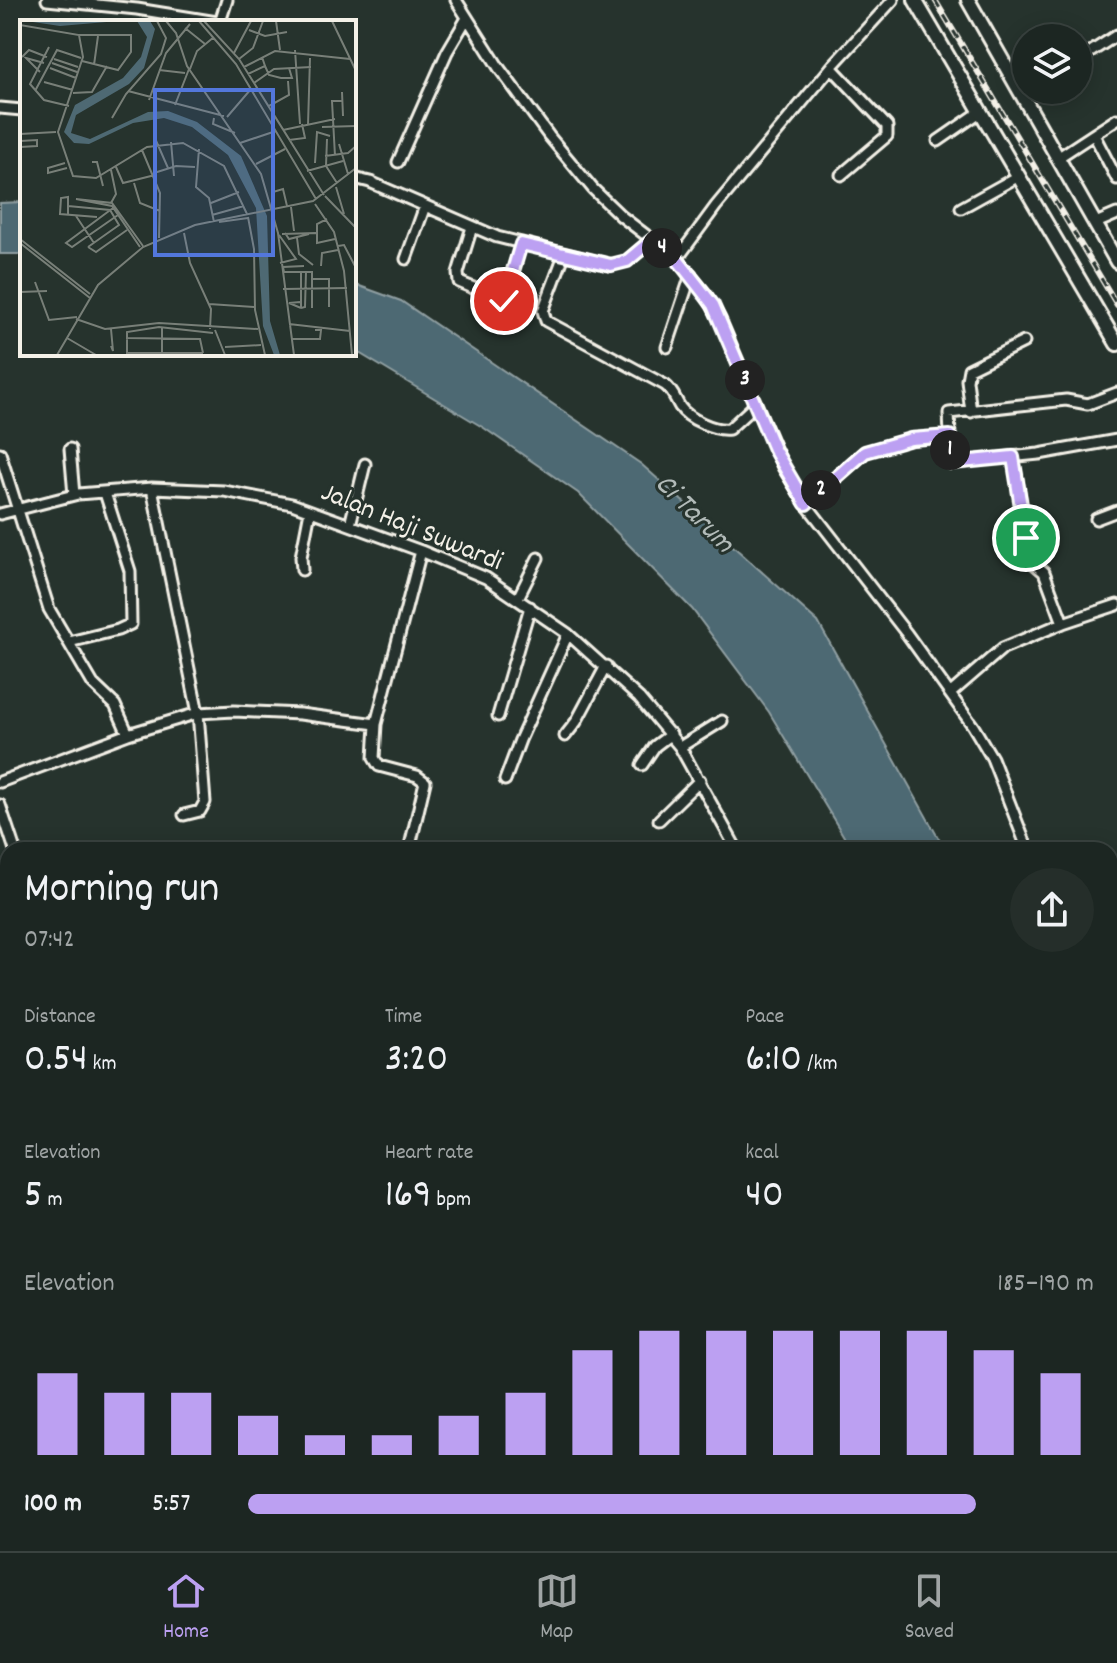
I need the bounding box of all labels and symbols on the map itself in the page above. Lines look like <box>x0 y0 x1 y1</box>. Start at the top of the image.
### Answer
inset map <box>20 20 356 356</box>
pin: 4 <box>642 228 682 268</box>
pin <box>470 267 538 335</box>
pin: 3 <box>725 360 765 400</box>
pin: 1 <box>930 430 970 470</box>
water label: Ci Tarum <box>643 465 743 565</box>
pin: 2 <box>801 470 841 510</box>
street label: Jalan Haji Suwardi <box>314 474 508 584</box>
pin <box>992 504 1060 572</box>

